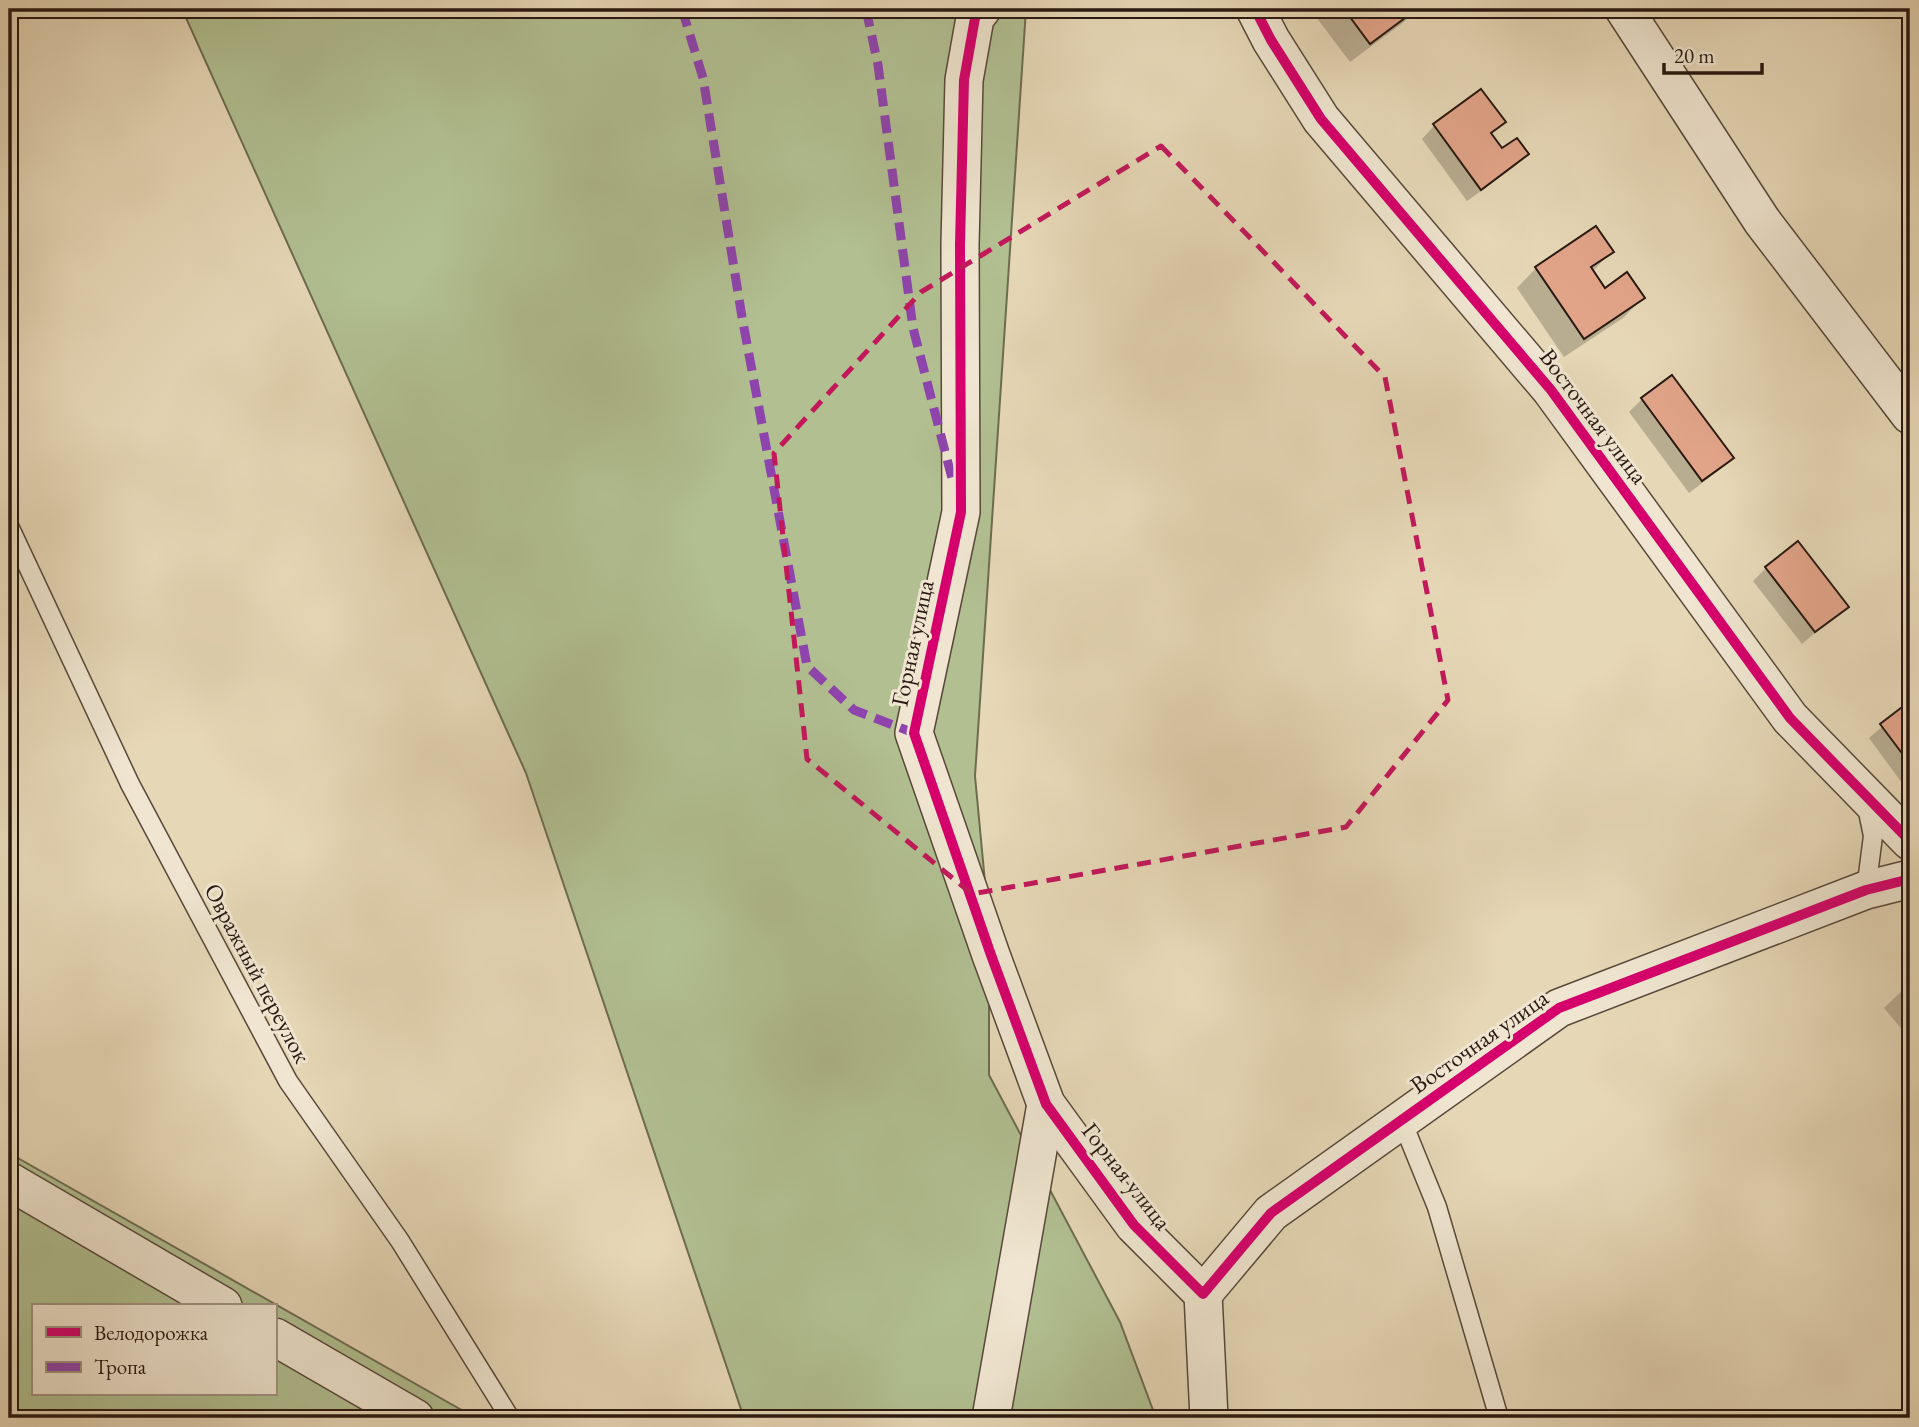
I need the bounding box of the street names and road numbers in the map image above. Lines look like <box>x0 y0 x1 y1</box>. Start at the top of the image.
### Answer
street label: Восточная улица <box>1533 342 1655 490</box>
street label: Горная улица <box>884 577 941 709</box>
street label: Овражный переулок <box>198 878 319 1069</box>
street label: Восточная улица <box>1404 982 1555 1100</box>
street label: Горная улица <box>1075 1116 1179 1236</box>

